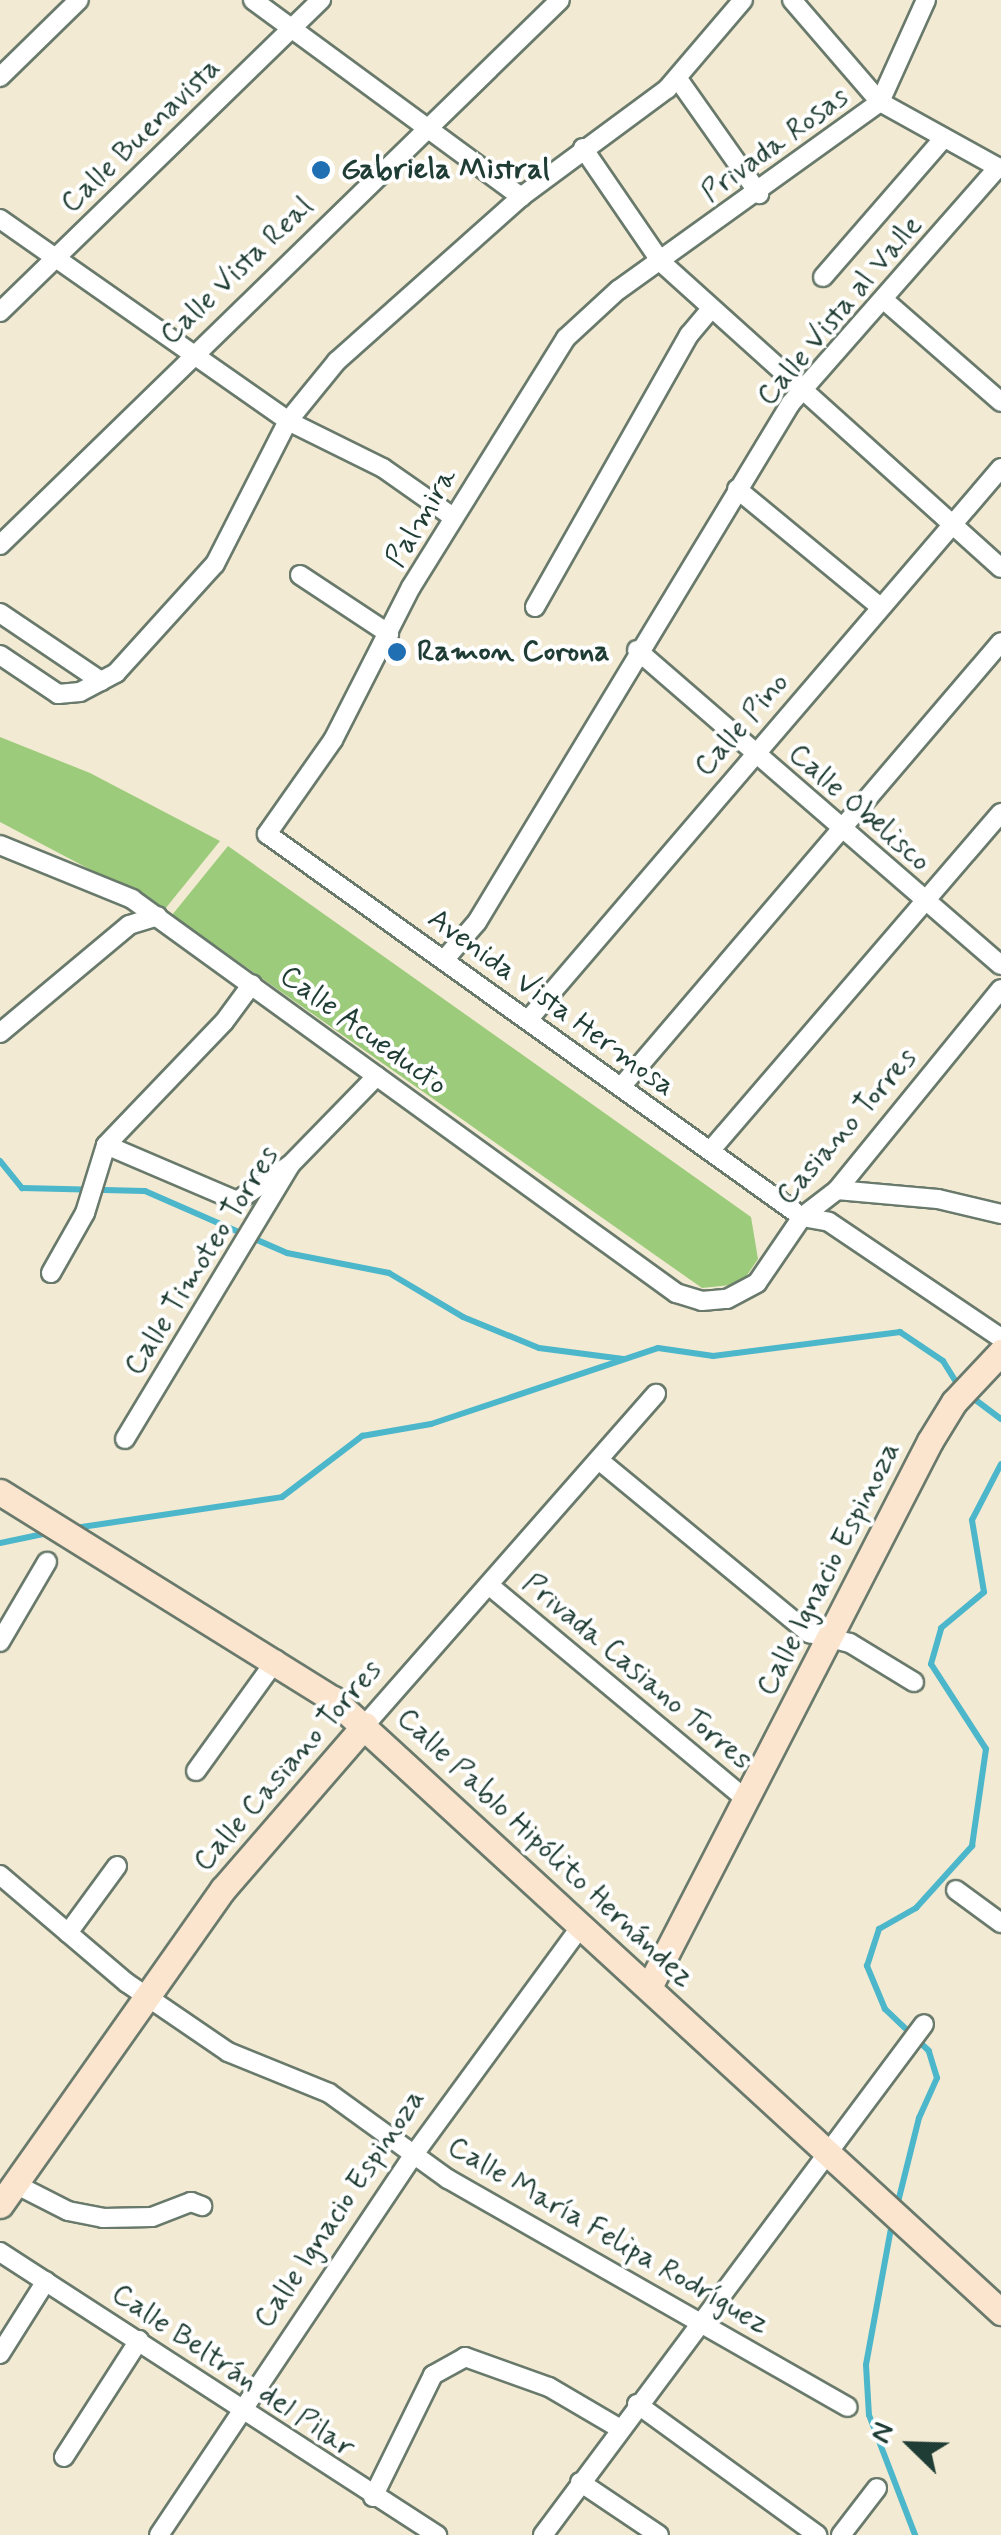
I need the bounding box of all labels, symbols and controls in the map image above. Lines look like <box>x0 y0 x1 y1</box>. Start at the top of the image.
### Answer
street label: Calle Buenavista <box>54 51 228 221</box>
street label: Privada Rosas <box>694 79 856 211</box>
place label: Gabriela Mistral <box>341 152 548 188</box>
marker: Gabriela Mistral <box>310 159 332 181</box>
street label: Calle Vista Real <box>154 190 320 352</box>
street label: Calle Vista al Valle <box>751 210 929 412</box>
street label: Palmira <box>378 462 466 574</box>
place label: Ramon Corona <box>417 634 611 670</box>
marker: Ramon Corona <box>386 641 408 663</box>
street label: Calle Pino <box>688 666 796 784</box>
street label: Calle Obelisco <box>780 736 938 880</box>
street label: Avenida Vista Hermosa <box>419 900 683 1106</box>
street label: Calle Acueducto <box>274 960 452 1102</box>
street label: Casiano Torres <box>768 1040 926 1214</box>
street label: Calle Timoteo Torres <box>118 1141 286 1381</box>
street label: Calle Ignacio Espinoza <box>748 1433 910 1705</box>
street label: Privada Casiano Torres <box>509 1561 765 1783</box>
street label: Calle Casiano Torres <box>185 1652 391 1880</box>
street label: Calle Pablo Hipólito Hernández <box>387 1699 703 1997</box>
street label: Calle Ignacio Espinoza <box>245 2080 435 2338</box>
street label: Calle María Felipa Rodríguez <box>441 2129 775 2343</box>
street label: Calle Beltrán del Pilar <box>106 2277 360 2465</box>
north arrow <box>861 2395 961 2495</box>
text: N <box>862 2417 904 2449</box>

